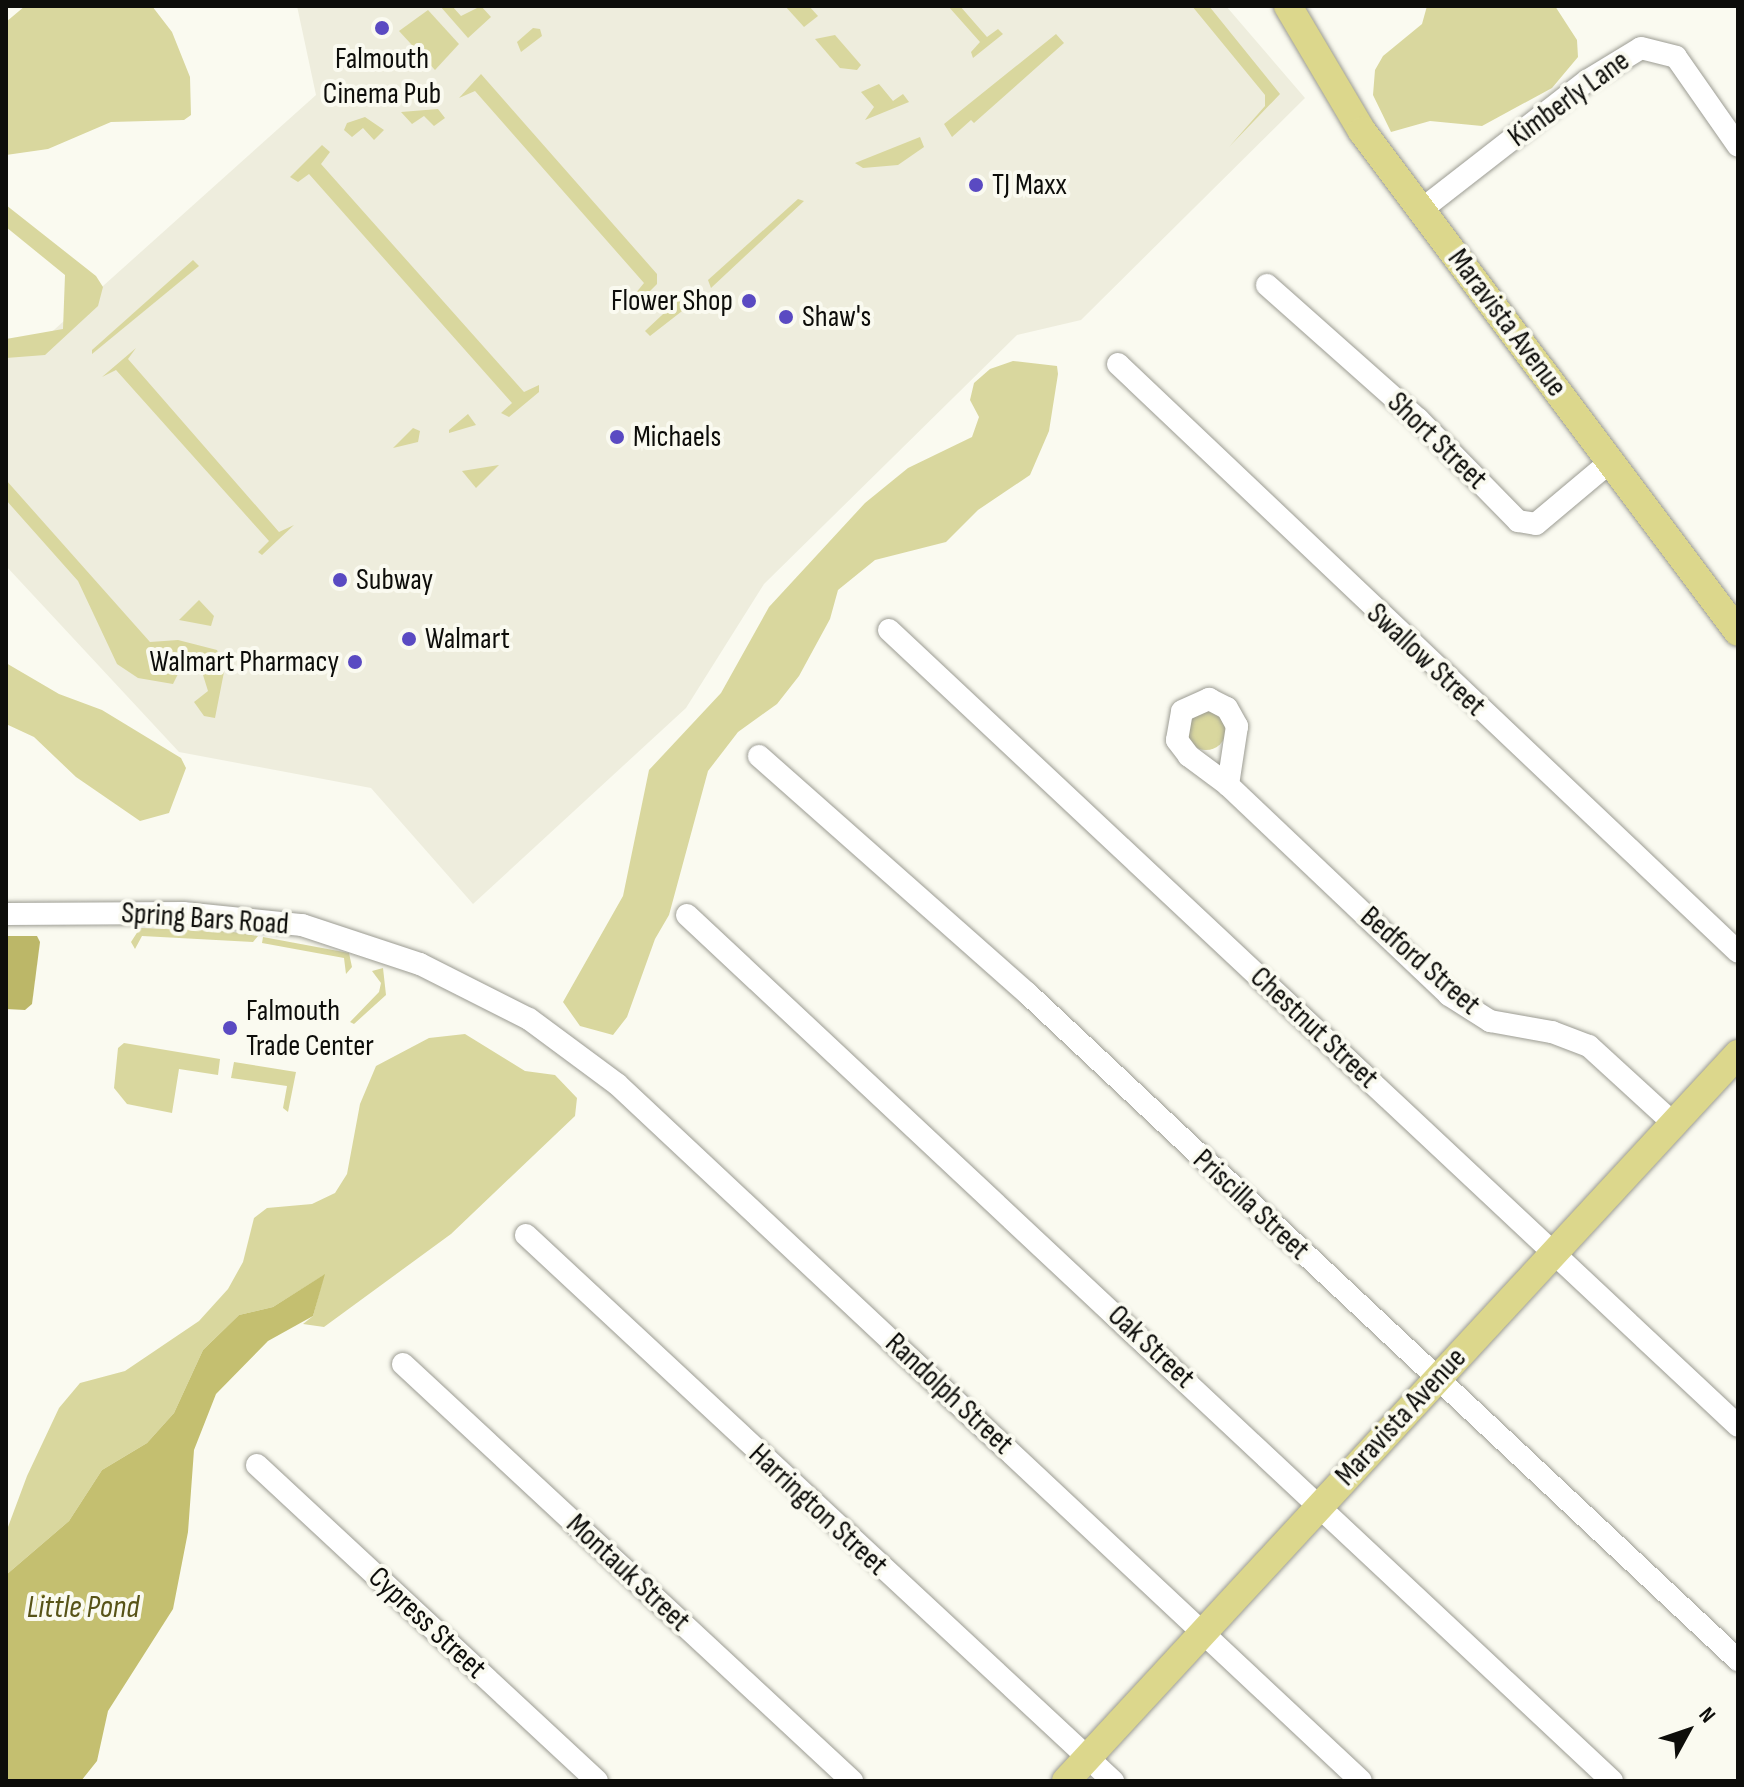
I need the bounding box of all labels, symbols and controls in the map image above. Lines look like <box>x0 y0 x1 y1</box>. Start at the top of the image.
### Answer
marker: Falmouth Cinema Pub <box>373 19 391 37</box>
place label: Falmouth Cinema Pub <box>323 41 441 112</box>
street label: Kimberly Lane <box>1501 43 1637 155</box>
place label: TJ Maxx <box>992 167 1067 203</box>
marker: TJ Maxx <box>967 176 985 194</box>
street label: Maravista Avenue <box>1440 242 1574 404</box>
place label: Flower Shop <box>611 283 733 319</box>
marker: Flower Shop <box>740 292 758 310</box>
place label: Shaw's <box>802 299 871 335</box>
marker: Shaw's <box>777 308 795 326</box>
street label: Short Street <box>1380 385 1494 497</box>
place label: Michaels <box>633 419 721 455</box>
marker: Michaels <box>608 428 626 446</box>
place label: Subway <box>356 562 433 598</box>
marker: Subway <box>331 571 349 589</box>
street label: Swallow Street <box>1359 596 1493 724</box>
place label: Walmart <box>425 621 510 657</box>
marker: Walmart <box>400 630 418 648</box>
place label: Walmart Pharmacy <box>150 644 339 680</box>
marker: Walmart Pharmacy <box>346 653 364 671</box>
street label: Spring Bars Road <box>120 895 290 943</box>
street label: Bedford Street <box>1353 899 1487 1023</box>
street label: Chestnut Street <box>1242 960 1386 1096</box>
place label: Falmouth Trade Center <box>246 993 374 1064</box>
marker: Falmouth Trade Center <box>221 1019 239 1037</box>
street label: Priscilla Street <box>1185 1142 1317 1268</box>
street label: Oak Street <box>1100 1298 1202 1396</box>
street label: Randolph Street <box>878 1326 1020 1462</box>
street label: Maravista Avenue <box>1328 1341 1474 1493</box>
street label: Harrington Street <box>741 1437 895 1583</box>
street label: Montauk Street <box>559 1507 697 1639</box>
street label: Cypress Street <box>361 1559 493 1687</box>
water label: Little Pond <box>27 1589 139 1627</box>
north arrow <box>1648 1691 1728 1771</box>
text: N <box>1693 1702 1721 1728</box>

